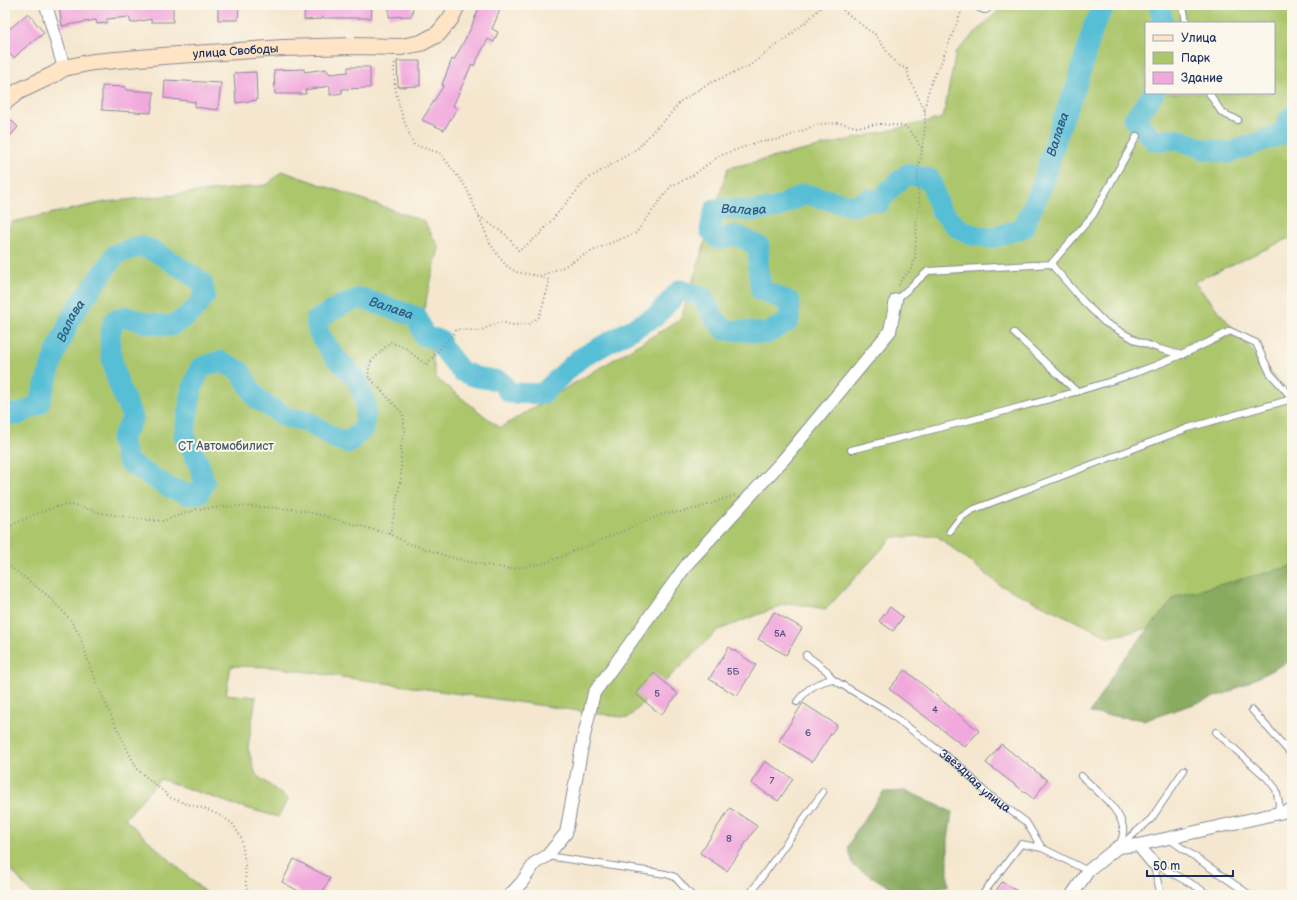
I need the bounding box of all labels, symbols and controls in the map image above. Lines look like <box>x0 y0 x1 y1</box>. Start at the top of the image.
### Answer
legend <box>1145 22 1275 94</box>
text: Улица <box>1181 31 1217 46</box>
street label: улица Свободы <box>192 41 279 61</box>
text: Парк <box>1181 51 1211 66</box>
text: Здание <box>1181 71 1223 86</box>
water label: Валава <box>1043 110 1073 158</box>
water label: Валава <box>721 201 768 219</box>
water label: Валава <box>367 294 416 323</box>
water label: Валава <box>53 297 89 345</box>
park label: СТ Автомобилист <box>178 439 274 454</box>
house number: 5А <box>774 628 787 640</box>
house number: 5Б <box>727 666 739 678</box>
house number: 5 <box>654 688 660 700</box>
house number: 4 <box>932 704 938 716</box>
house number: 6 <box>805 727 811 739</box>
street label: Звёздная улица <box>936 746 1014 816</box>
house number: 7 <box>770 775 775 787</box>
house number: 8 <box>726 833 732 845</box>
scale bar <box>1147 852 1233 878</box>
text: 50 m <box>1153 859 1180 874</box>

